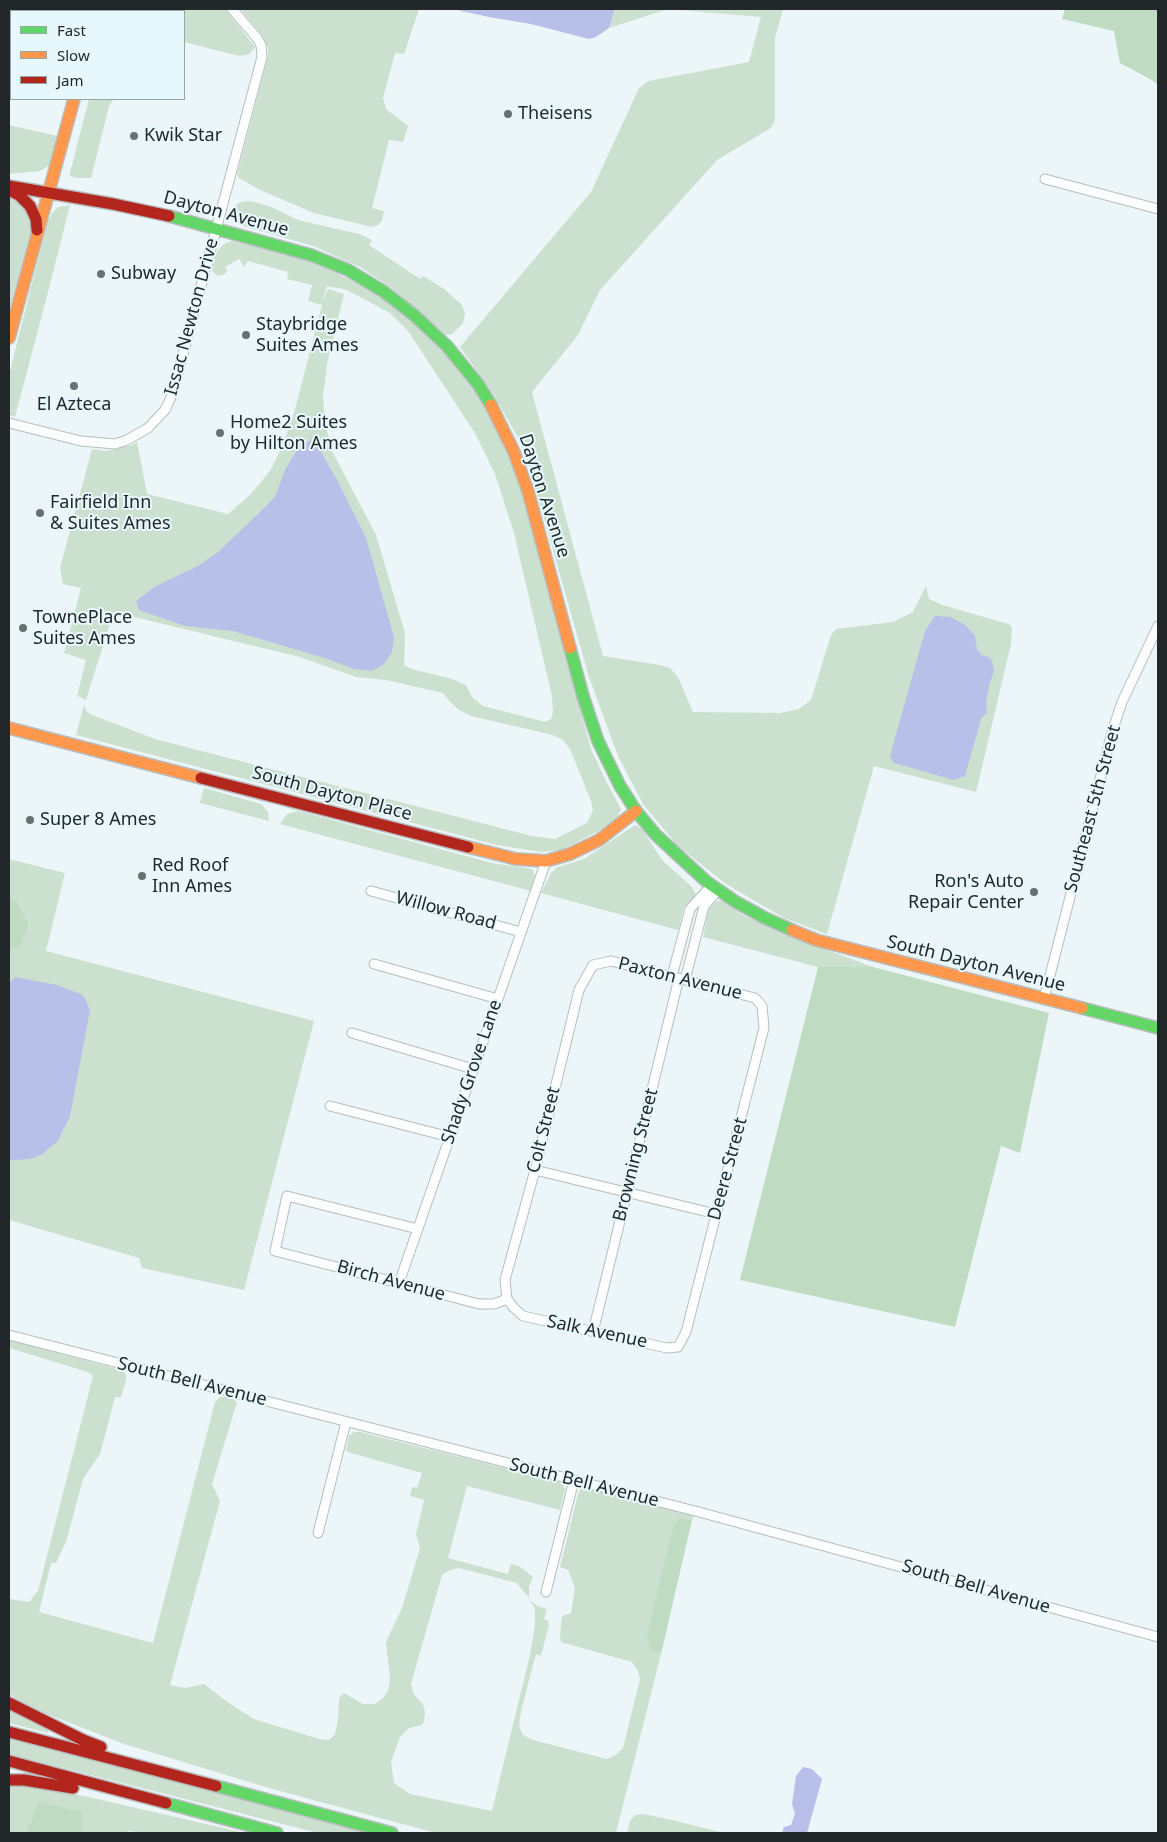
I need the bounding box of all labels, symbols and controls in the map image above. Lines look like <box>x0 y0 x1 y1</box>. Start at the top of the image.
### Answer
legend <box>10 10 185 100</box>
text: Fast <box>57 20 86 40</box>
text: Slow <box>57 45 90 65</box>
text: Jam <box>57 70 84 90</box>
place label: Theisens <box>518 103 592 125</box>
marker: Theisens <box>502 108 514 120</box>
place label: Kwik Star <box>144 125 222 147</box>
marker: Kwik Star <box>128 130 140 142</box>
street label: Dayton Avenue <box>161 187 291 241</box>
street label: Issac Newton Drive <box>161 236 223 398</box>
place label: Subway <box>111 263 176 285</box>
marker: Subway <box>95 268 107 280</box>
place label: Staybridge Suites Ames <box>256 314 359 356</box>
marker: Staybridge Suites Ames <box>240 329 252 341</box>
marker: El Azteca <box>68 380 80 392</box>
place label: El Azteca <box>37 394 111 416</box>
place label: Home2 Suites by Hilton Ames <box>230 412 357 454</box>
marker: Home2 Suites by Hilton Ames <box>214 427 226 439</box>
street label: Dayton Avenue <box>514 431 574 561</box>
place label: Fairfield Inn & Suites Ames <box>50 492 171 534</box>
marker: Fairfield Inn & Suites Ames <box>34 507 46 519</box>
place label: TownePlace Suites Ames <box>33 607 136 650</box>
marker: TownePlace Suites Ames <box>17 622 29 634</box>
street label: Southeast 5th Street <box>1060 723 1126 895</box>
street label: South Dayton Place <box>250 762 414 826</box>
place label: Super 8 Ames <box>40 809 156 831</box>
marker: Super 8 Ames <box>24 814 36 826</box>
place label: Red Roof Inn Ames <box>152 855 232 898</box>
marker: Red Roof Inn Ames <box>136 870 148 882</box>
place label: Ron's Auto Repair Center <box>908 871 1024 914</box>
marker: Ron's Auto Repair Center <box>1028 886 1040 898</box>
street label: Willow Road <box>393 887 499 935</box>
street label: South Dayton Avenue <box>885 931 1067 997</box>
street label: Paxton Avenue <box>616 953 744 1005</box>
street label: Shady Grove Lane <box>437 997 507 1147</box>
street label: Colt Street <box>523 1085 565 1175</box>
street label: Browning Street <box>609 1086 663 1224</box>
street label: Deere Street <box>704 1115 752 1223</box>
street label: Birch Avenue <box>335 1256 447 1306</box>
street label: Salk Avenue <box>545 1311 649 1353</box>
street label: South Bell Avenue <box>115 1353 269 1411</box>
street label: South Bell Avenue <box>507 1454 661 1512</box>
street label: South Bell Avenue <box>899 1556 1053 1618</box>

